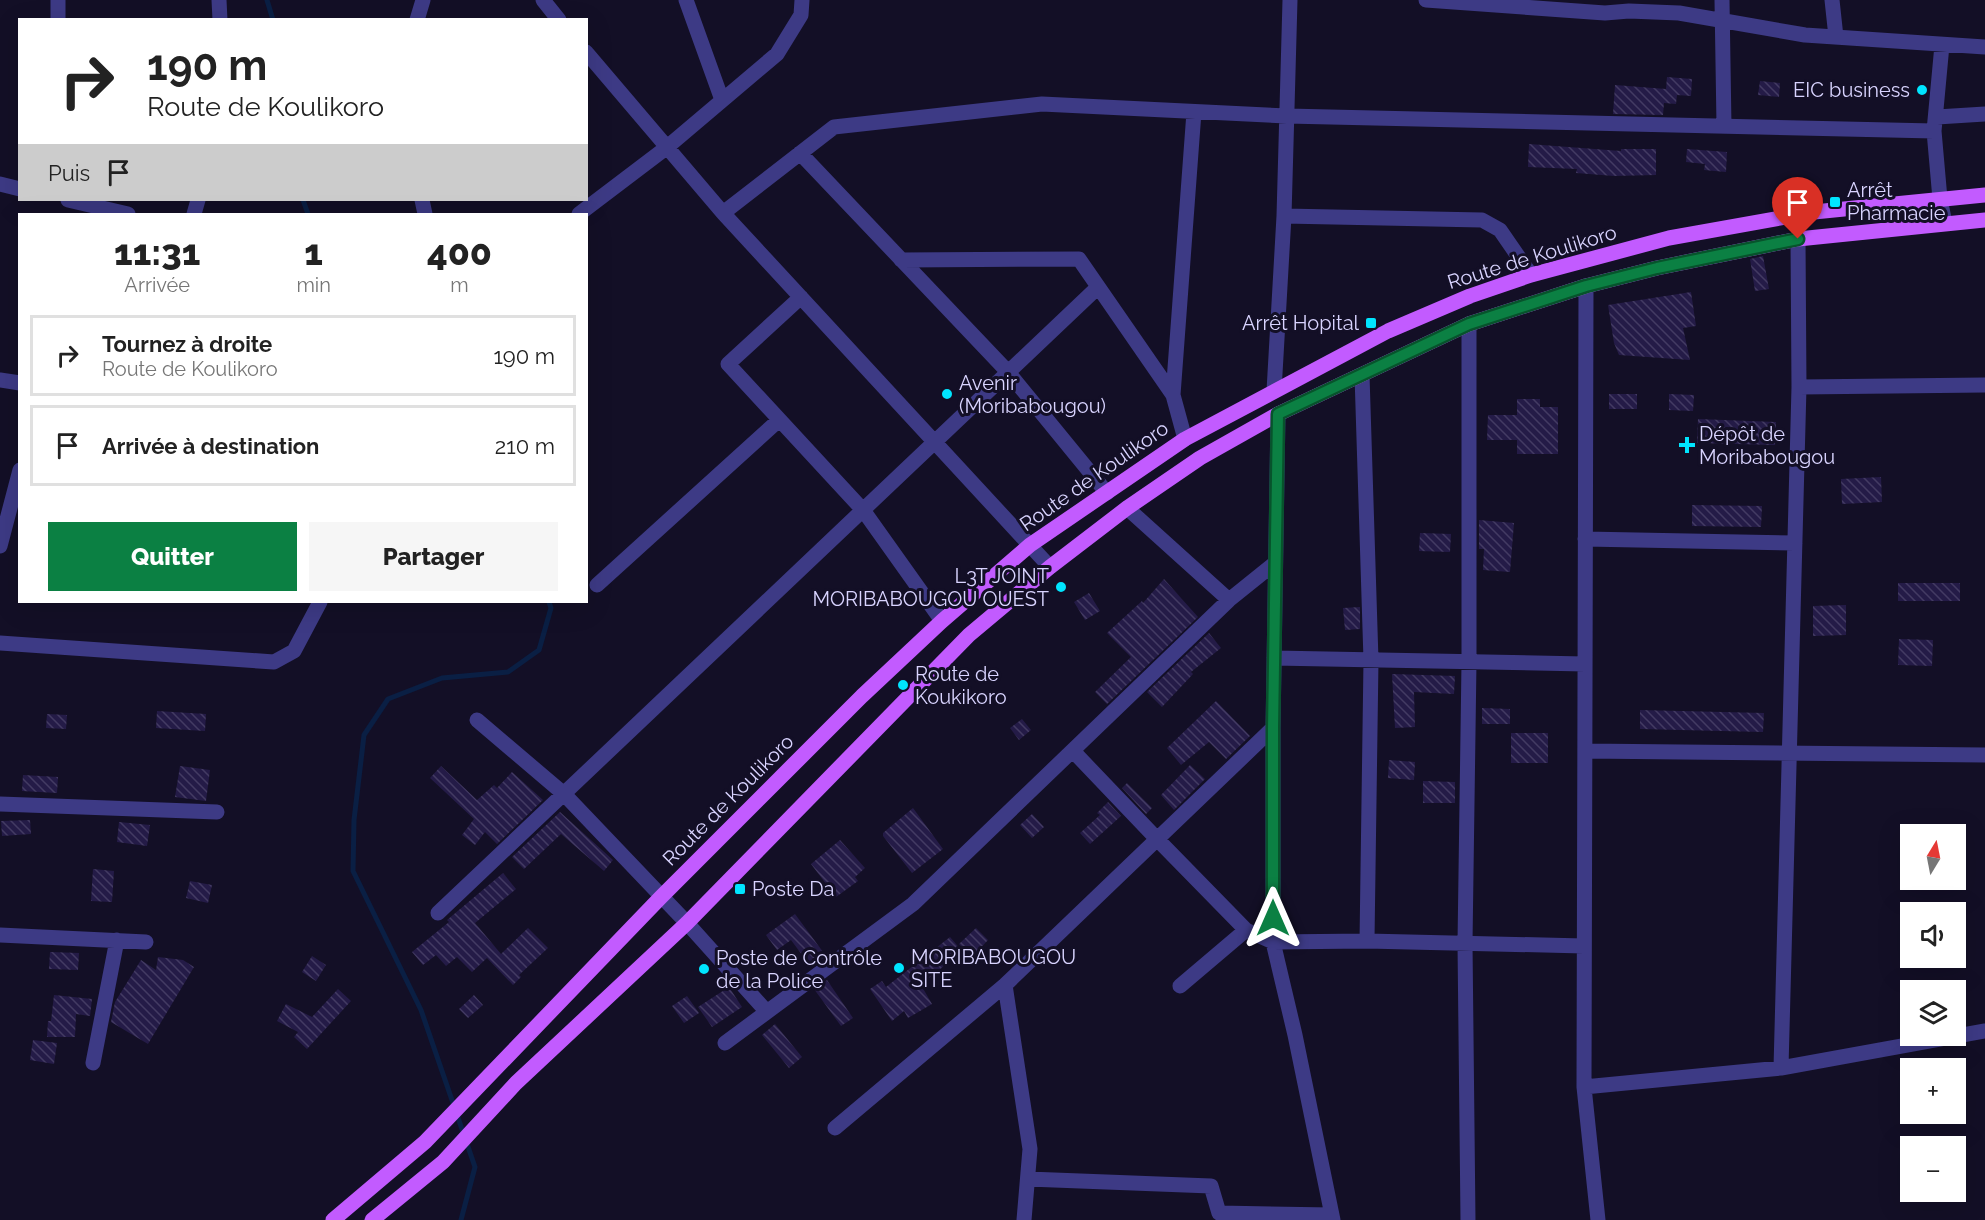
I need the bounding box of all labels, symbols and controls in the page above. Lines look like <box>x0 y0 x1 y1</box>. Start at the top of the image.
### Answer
text: 190 m <box>147 41 267 90</box>
icon: right <box>48 42 126 120</box>
place label: EIC business <box>1793 78 1910 102</box>
marker: EIC business <box>1915 83 1929 97</box>
text: Route de Koulikoro <box>147 91 384 122</box>
icon: arrive <box>102 156 135 189</box>
text: Puis <box>48 160 90 186</box>
pin <box>1772 177 1823 239</box>
place label: Arrêt Pharmacie <box>1847 178 1946 225</box>
icon: arrive <box>1781 186 1814 219</box>
marker: Arrêt Pharmacie <box>1828 195 1842 209</box>
street label: Route de Koulikoro <box>1445 220 1620 294</box>
text: 11:31 <box>114 231 200 273</box>
text: 1 <box>304 231 323 273</box>
text: 400 <box>427 231 492 273</box>
text: Arrivée <box>124 273 190 297</box>
text: min <box>296 273 331 297</box>
text: m <box>450 273 469 297</box>
place label: Arrêt Hopital <box>1242 311 1360 335</box>
marker: Arrêt Hopital <box>1364 316 1378 330</box>
text: Tournez à droite <box>102 331 272 357</box>
icon: right <box>51 339 84 372</box>
text: 190 m <box>493 343 555 369</box>
text: Route de Koulikoro <box>102 357 278 381</box>
place label: Avenir (Moribabougou) <box>959 371 1106 418</box>
marker: Avenir (Moribabougou) <box>940 387 954 401</box>
street label: Route de Koulikoro <box>1015 416 1173 536</box>
place label: Dépôt de Moribabougou <box>1699 422 1835 469</box>
icon: arrive <box>51 429 84 462</box>
text: Arrivée à destination <box>102 433 319 459</box>
text: 210 m <box>495 433 555 459</box>
marker: Dépôt de Moribabougou <box>1680 438 1694 452</box>
button: Quitter <box>48 522 297 591</box>
button: Partager <box>309 522 558 591</box>
place label: L3T JOINT MORIBABOUGOU OUEST <box>812 564 1049 611</box>
marker: L3T JOINT MORIBABOUGOU OUEST <box>1054 580 1068 594</box>
place label: Route de Koukikoro <box>915 662 1007 709</box>
marker: Route de Koukikoro <box>896 678 910 692</box>
street label: Route de Koulikoro <box>657 729 799 871</box>
north arrow <box>1900 824 1966 890</box>
map controls <box>1900 824 1966 1202</box>
place label: Poste Da <box>752 877 834 901</box>
marker: Poste Da <box>733 882 747 896</box>
position arrow <box>1241 886 1305 950</box>
button: sound <box>1900 902 1966 968</box>
place label: MORIBABOUGOU SITE <box>911 945 1076 992</box>
place label: Poste de Contrôle de la Police <box>716 946 882 993</box>
marker: MORIBABOUGOU SITE <box>892 961 906 975</box>
marker: Poste de Contrôle de la Police <box>697 962 711 976</box>
button: layers <box>1900 980 1966 1046</box>
button: + <box>1900 1058 1966 1124</box>
button: − <box>1900 1136 1966 1202</box>

